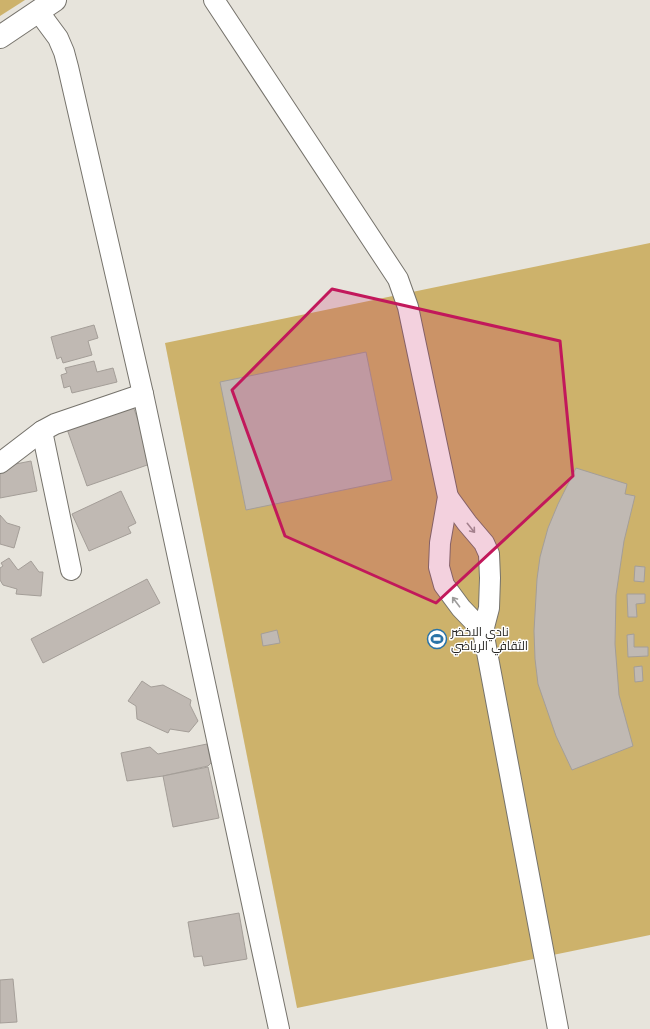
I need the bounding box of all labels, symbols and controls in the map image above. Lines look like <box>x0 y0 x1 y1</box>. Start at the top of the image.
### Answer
one-way arrow <box>467 523 476 534</box>
one-way arrow <box>452 597 461 608</box>
place label: نادي الاخضر الثقافي الرياضي <box>450 624 528 656</box>
sports icon: نادي الاخضر الثقافي الرياضي <box>426 628 448 650</box>

